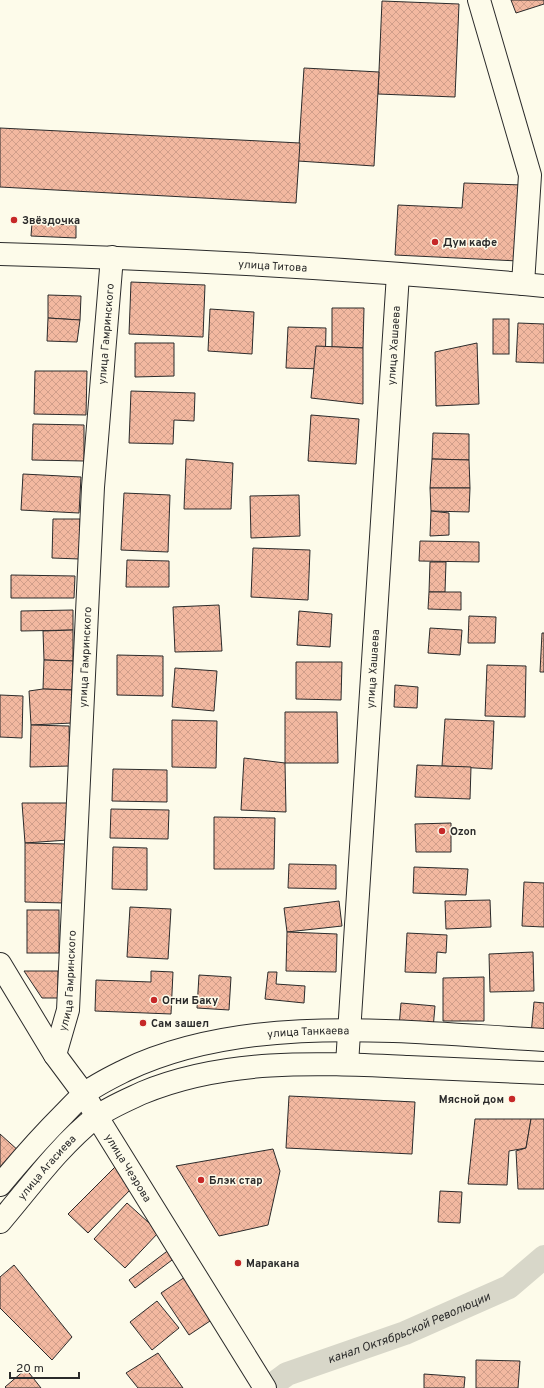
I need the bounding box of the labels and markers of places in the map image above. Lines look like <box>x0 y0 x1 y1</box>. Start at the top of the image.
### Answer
place label: Звёздочка <box>22 214 80 228</box>
marker: Звёздочка <box>9 215 19 225</box>
place label: Дум кафе <box>443 236 497 250</box>
marker: Дум кафе <box>430 237 440 247</box>
place label: Ozon <box>450 825 476 839</box>
marker: Ozon <box>437 826 447 836</box>
place label: Огни Баку <box>162 994 218 1008</box>
marker: Огни Баку <box>149 995 159 1005</box>
place label: Сам зашел <box>151 1017 209 1031</box>
marker: Сам зашел <box>138 1018 148 1028</box>
place label: Мясной дом <box>439 1093 504 1107</box>
marker: Мясной дом <box>507 1094 517 1104</box>
place label: Блэк стар <box>209 1174 263 1188</box>
marker: Блэк стар <box>196 1175 206 1185</box>
place label: Маракана <box>246 1257 299 1271</box>
marker: Маракана <box>233 1258 243 1268</box>

